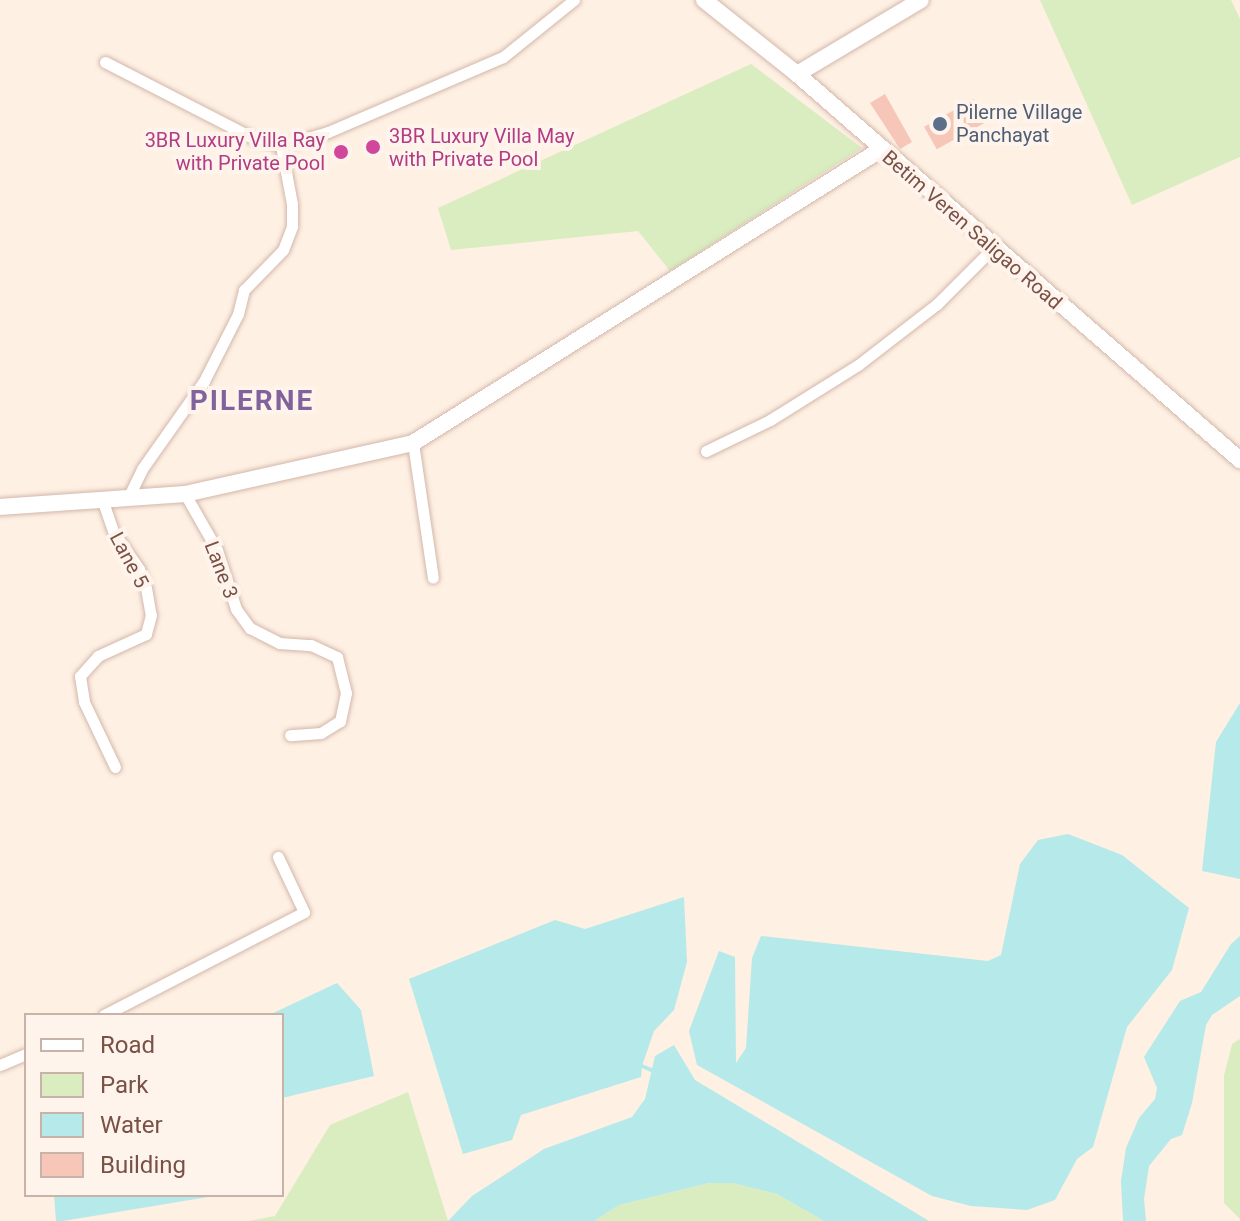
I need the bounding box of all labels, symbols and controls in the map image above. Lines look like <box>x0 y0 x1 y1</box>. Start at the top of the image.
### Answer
place label: Pilerne Village Panchayat <box>956 100 1082 147</box>
marker: Pilerne Village Panchayat <box>931 115 949 133</box>
place label: 3BR Luxury Villa May with Private Pool <box>389 124 574 171</box>
place label: 3BR Luxury Villa Ray with Private Pool <box>145 128 325 175</box>
marker: 3BR Luxury Villa May with Private Pool <box>364 138 382 156</box>
marker: 3BR Luxury Villa Ray with Private Pool <box>332 143 350 161</box>
street label: Betim Veren Saligao Road <box>877 146 1067 314</box>
district label: PILERNE <box>190 384 314 418</box>
street label: Lane 5 <box>104 528 154 592</box>
street label: Lane 3 <box>199 538 243 602</box>
legend <box>24 1013 284 1197</box>
text: Road <box>100 1031 155 1059</box>
text: Park <box>100 1071 148 1099</box>
text: Water <box>100 1111 163 1139</box>
text: Building <box>100 1151 186 1179</box>

